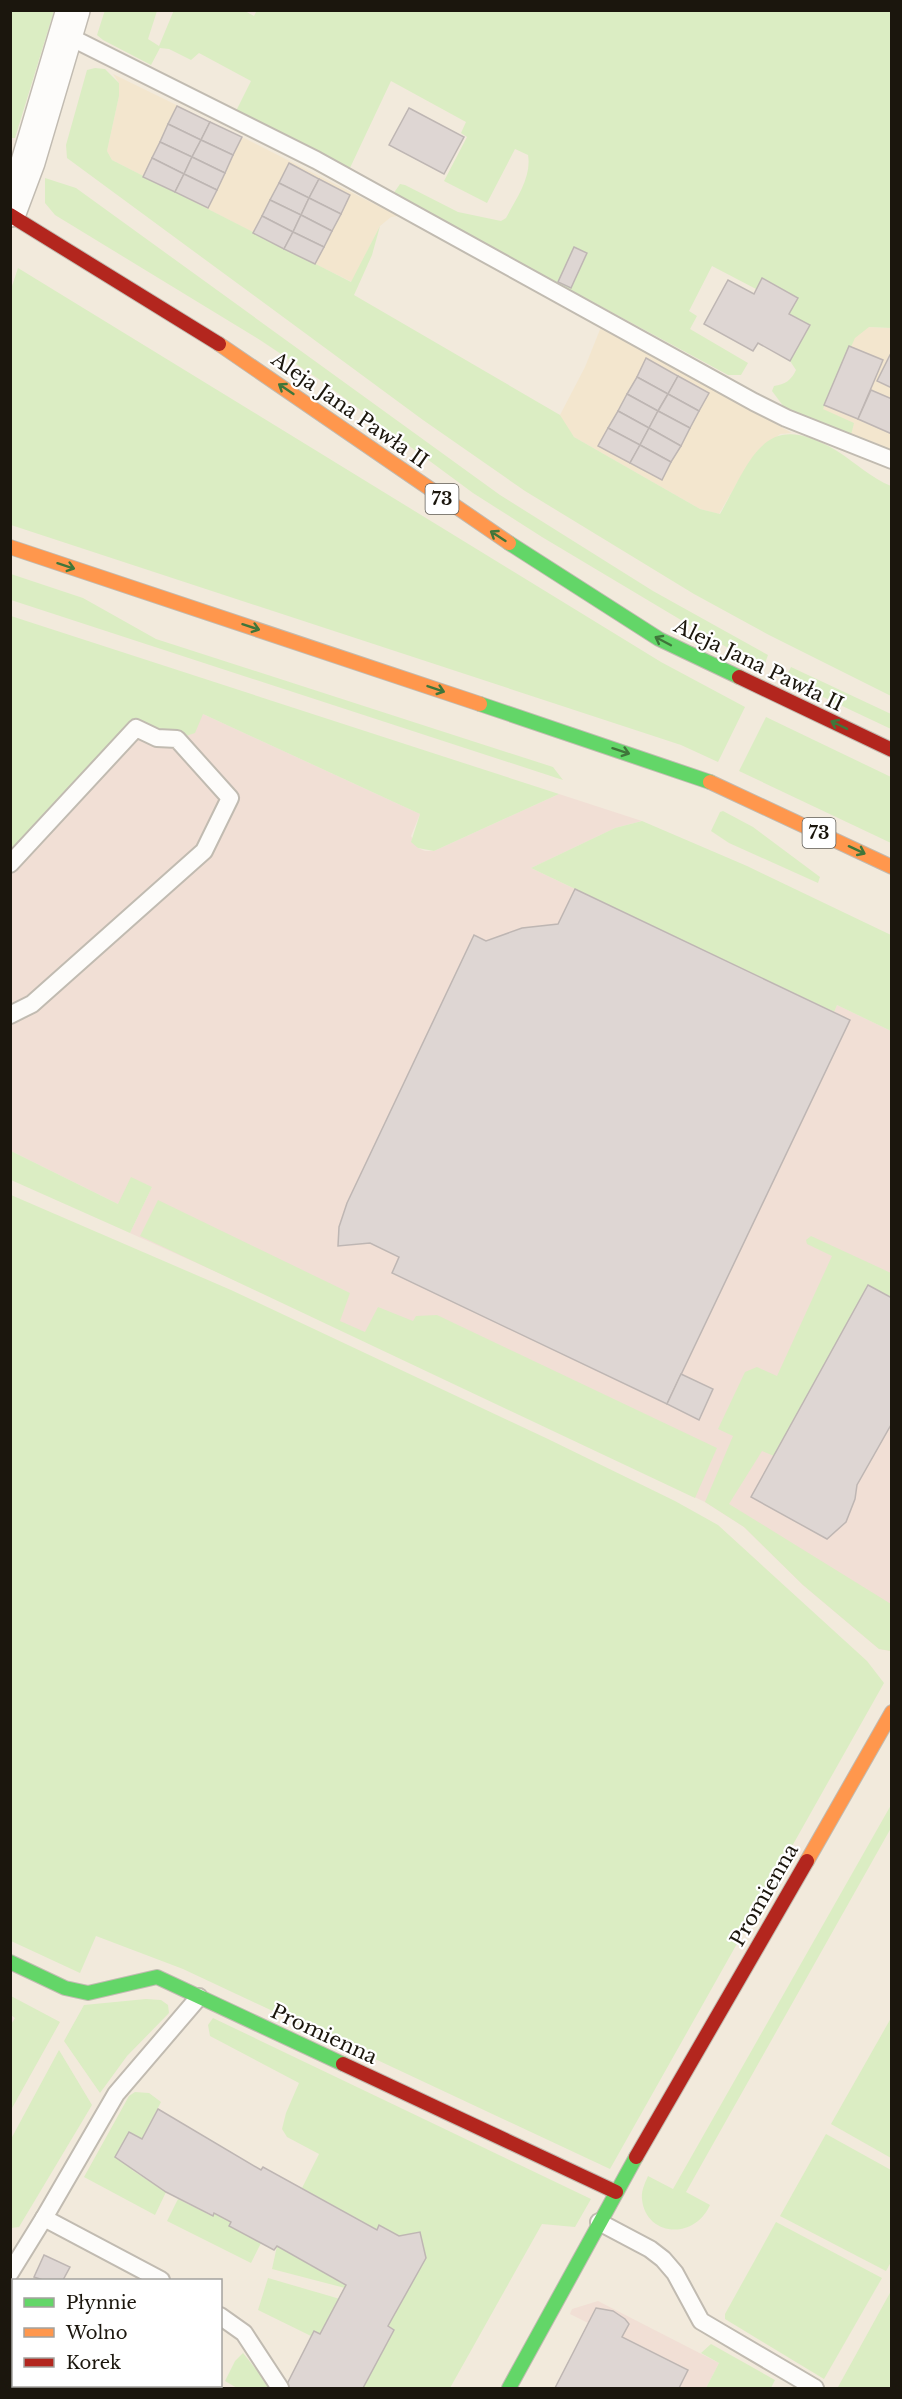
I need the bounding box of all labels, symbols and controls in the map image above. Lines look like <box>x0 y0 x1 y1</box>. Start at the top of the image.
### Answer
street label: Aleja Jana Pawła II <box>266 346 433 473</box>
one-way arrow <box>279 383 295 395</box>
road number: 73 <box>426 484 458 514</box>
one-way arrow <box>490 530 507 543</box>
one-way arrow <box>56 561 75 572</box>
street label: Aleja Jana Pawła II <box>669 613 848 716</box>
one-way arrow <box>241 622 260 633</box>
one-way arrow <box>654 634 672 646</box>
one-way arrow <box>426 684 445 695</box>
one-way arrow <box>830 718 848 730</box>
one-way arrow <box>611 746 630 757</box>
road number: 73 <box>802 818 836 848</box>
one-way arrow <box>848 845 866 857</box>
street label: Promienna <box>725 1839 803 1951</box>
street label: Promienna <box>267 1999 382 2069</box>
legend <box>12 2279 222 2387</box>
text: Płynnie <box>66 2292 137 2314</box>
text: Wolno <box>65 2322 128 2344</box>
text: Korek <box>66 2352 121 2374</box>

